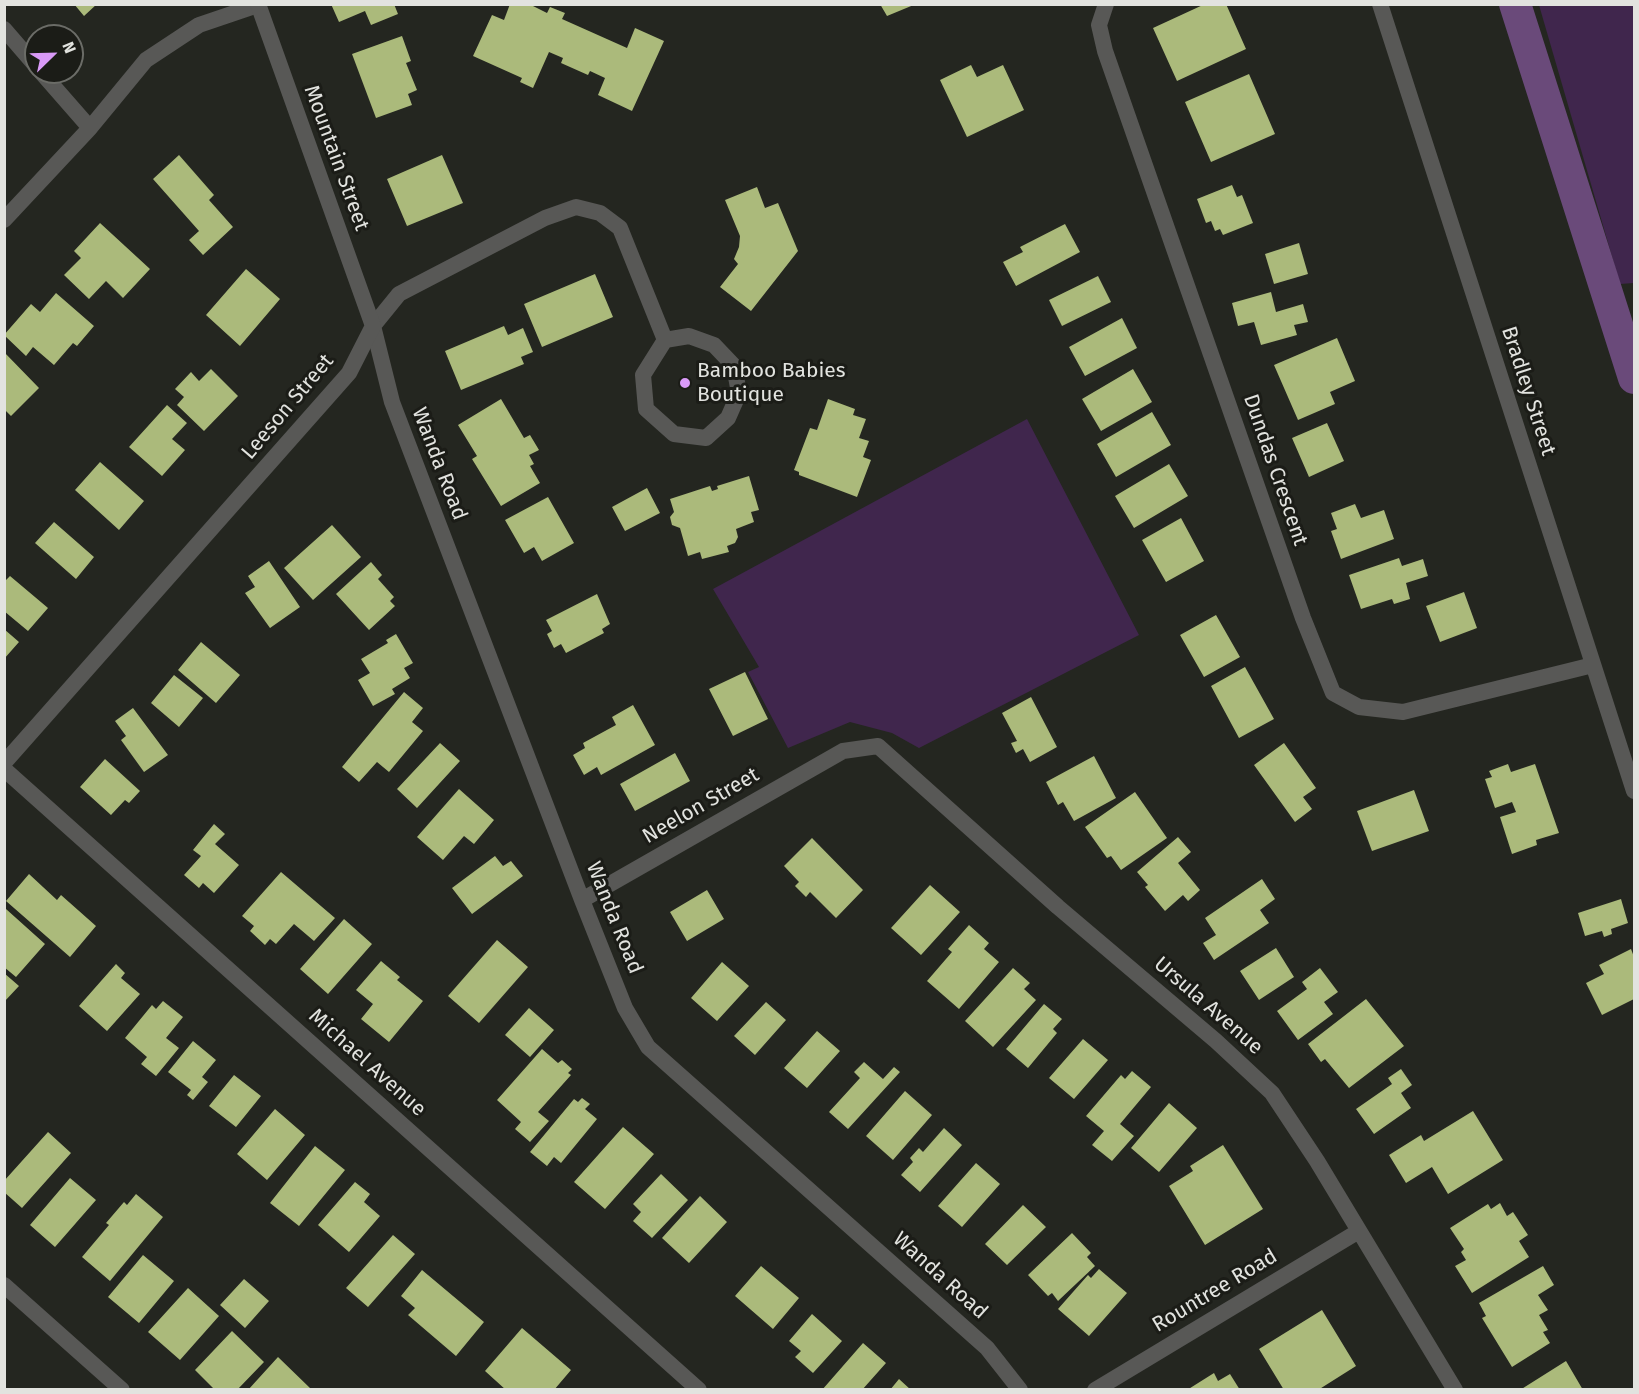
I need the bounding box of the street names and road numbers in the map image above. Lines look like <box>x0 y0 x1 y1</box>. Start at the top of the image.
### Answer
street label: Mountain Street <box>298 82 374 234</box>
street label: Bradley Street <box>1495 323 1561 459</box>
street label: Leeson Street <box>237 349 339 465</box>
street label: Dundas Crescent <box>1237 391 1313 549</box>
street label: Wanda Road <box>406 404 472 524</box>
street label: Neelon Street <box>638 762 764 850</box>
street label: Wanda Road <box>580 858 648 978</box>
street label: Ursula Avenue <box>1148 952 1268 1060</box>
street label: Michael Avenue <box>303 1004 431 1122</box>
street label: Wanda Road <box>888 1227 992 1325</box>
street label: Rountree Road <box>1148 1244 1282 1338</box>

